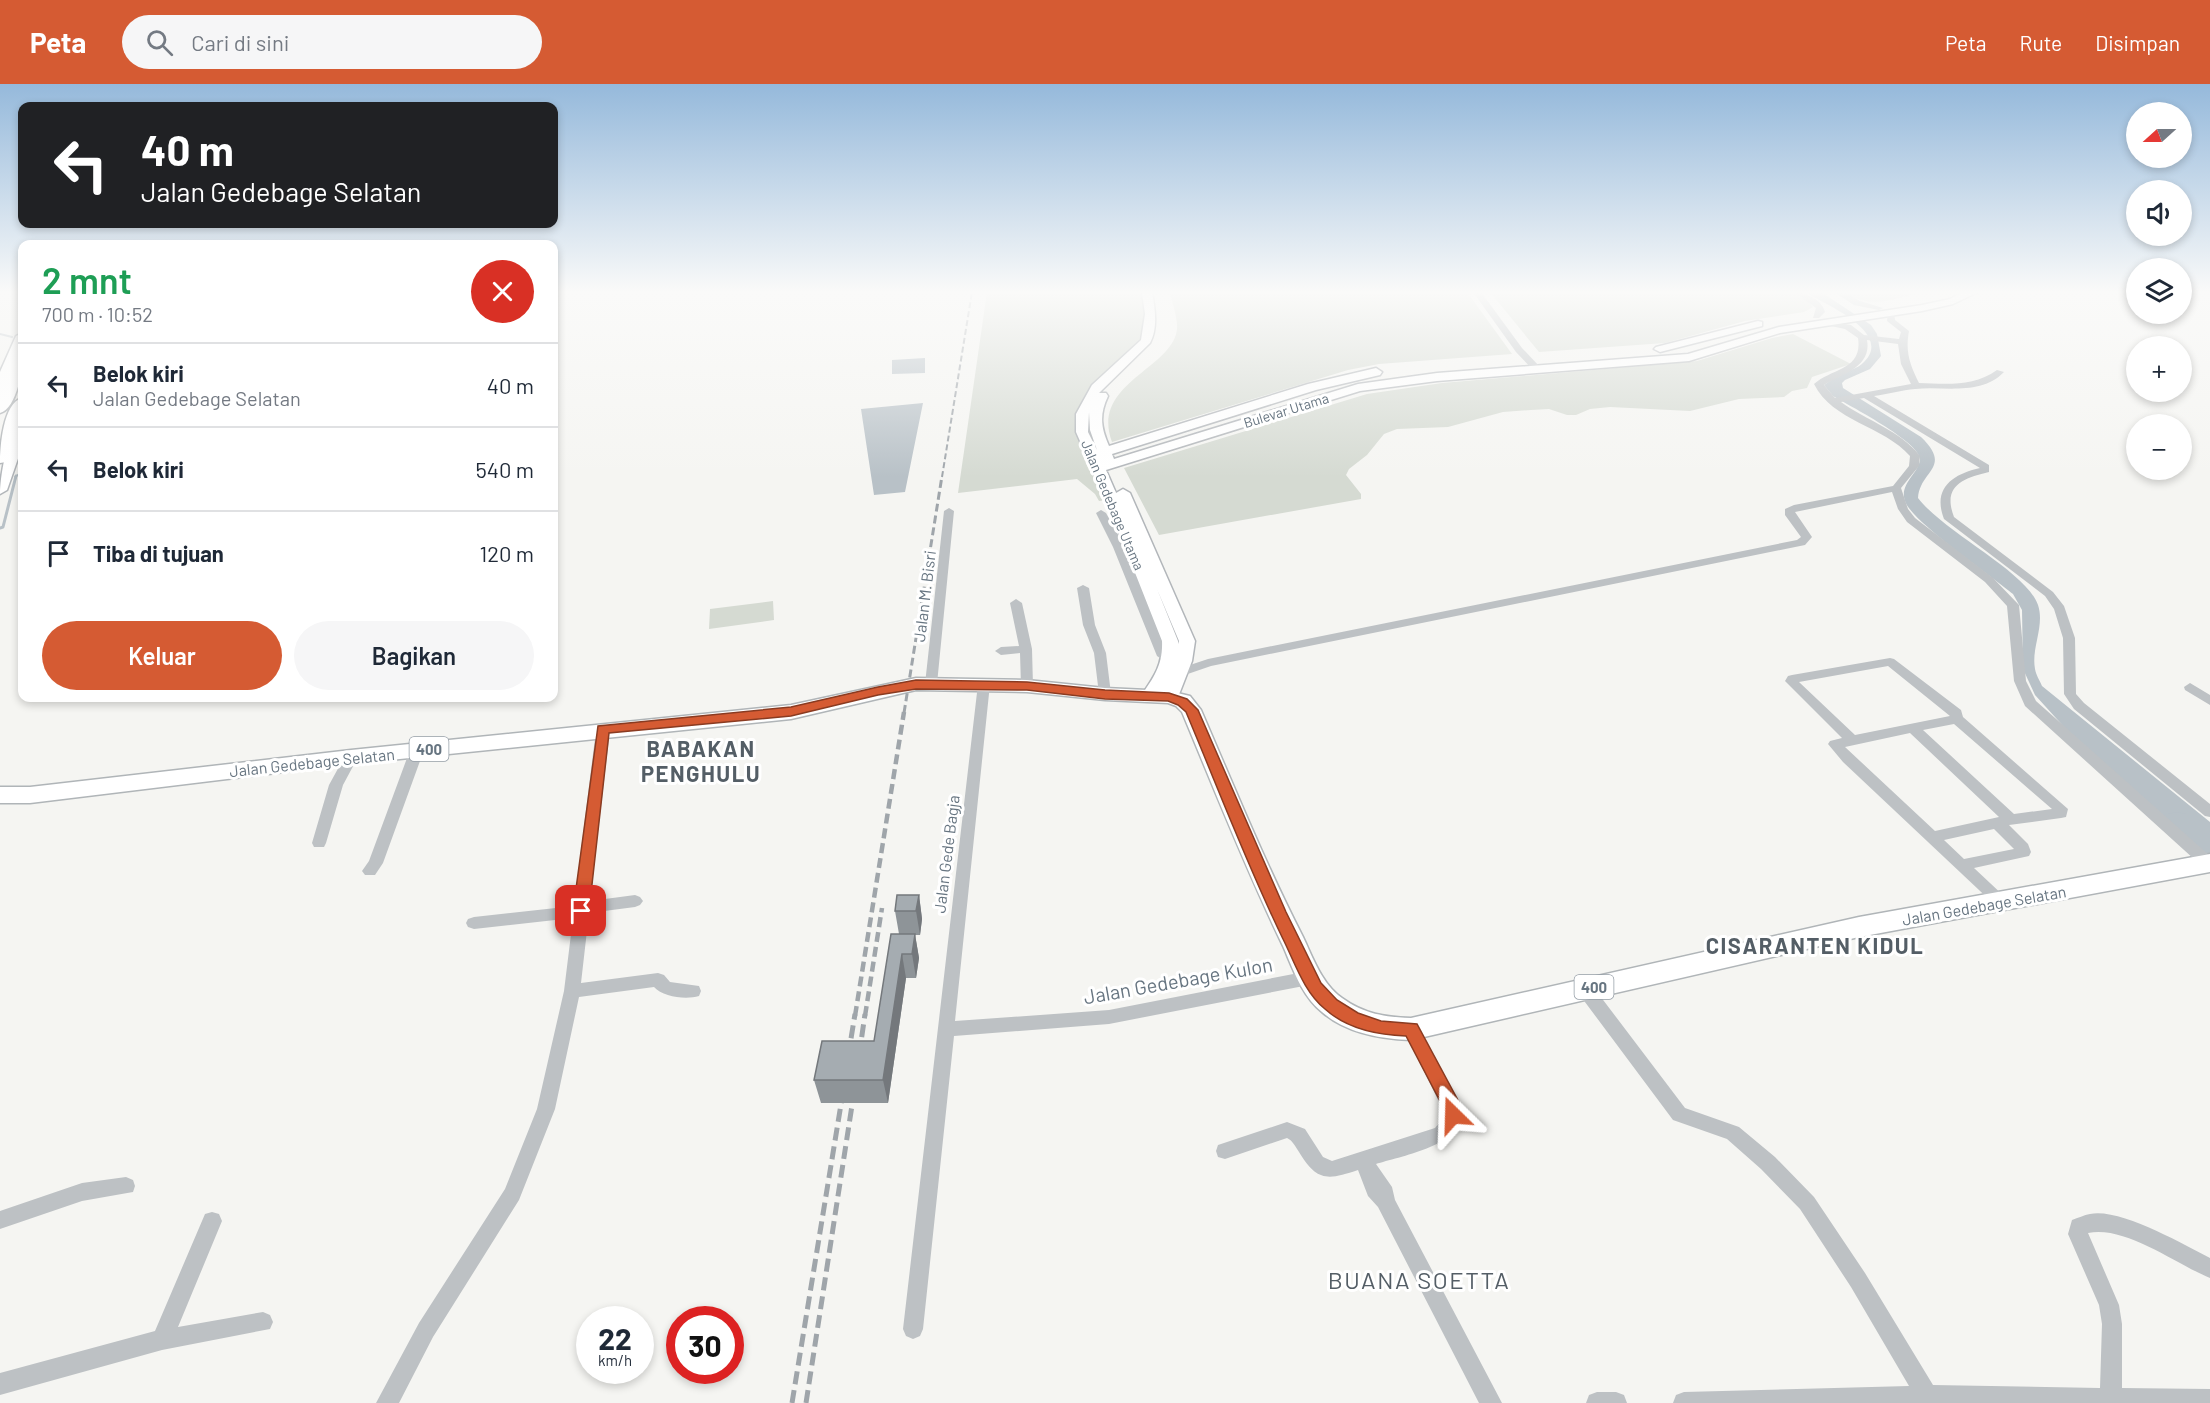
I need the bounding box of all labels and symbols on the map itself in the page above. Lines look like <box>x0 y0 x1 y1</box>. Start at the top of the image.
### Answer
north arrow <box>2126 102 2192 168</box>
street label: Bulevar Utama <box>1241 389 1331 431</box>
street label: Jalan Gedebage Utama <box>1078 437 1148 573</box>
street label: Jalan M. Bisri <box>909 549 939 643</box>
district label: BABAKAN PENGHULU <box>641 735 761 786</box>
road number: 400 <box>410 737 448 761</box>
street label: Jalan Gedebage Selatan <box>228 744 396 780</box>
street label: Jalan Gede Bagja <box>929 794 963 914</box>
street label: Jalan Gedebage Selatan <box>1901 881 2067 929</box>
pin <box>555 885 606 936</box>
district label: CISARANTEN KIDUL <box>1706 932 1924 958</box>
street label: Jalan Gedebage Kulon <box>1082 952 1274 1008</box>
road number: 400 <box>1574 975 1614 999</box>
position arrow <box>1421 1083 1485 1147</box>
district label: BUANA SOETTA <box>1328 1265 1510 1294</box>
speed limit sign: 30 <box>666 1306 744 1384</box>

